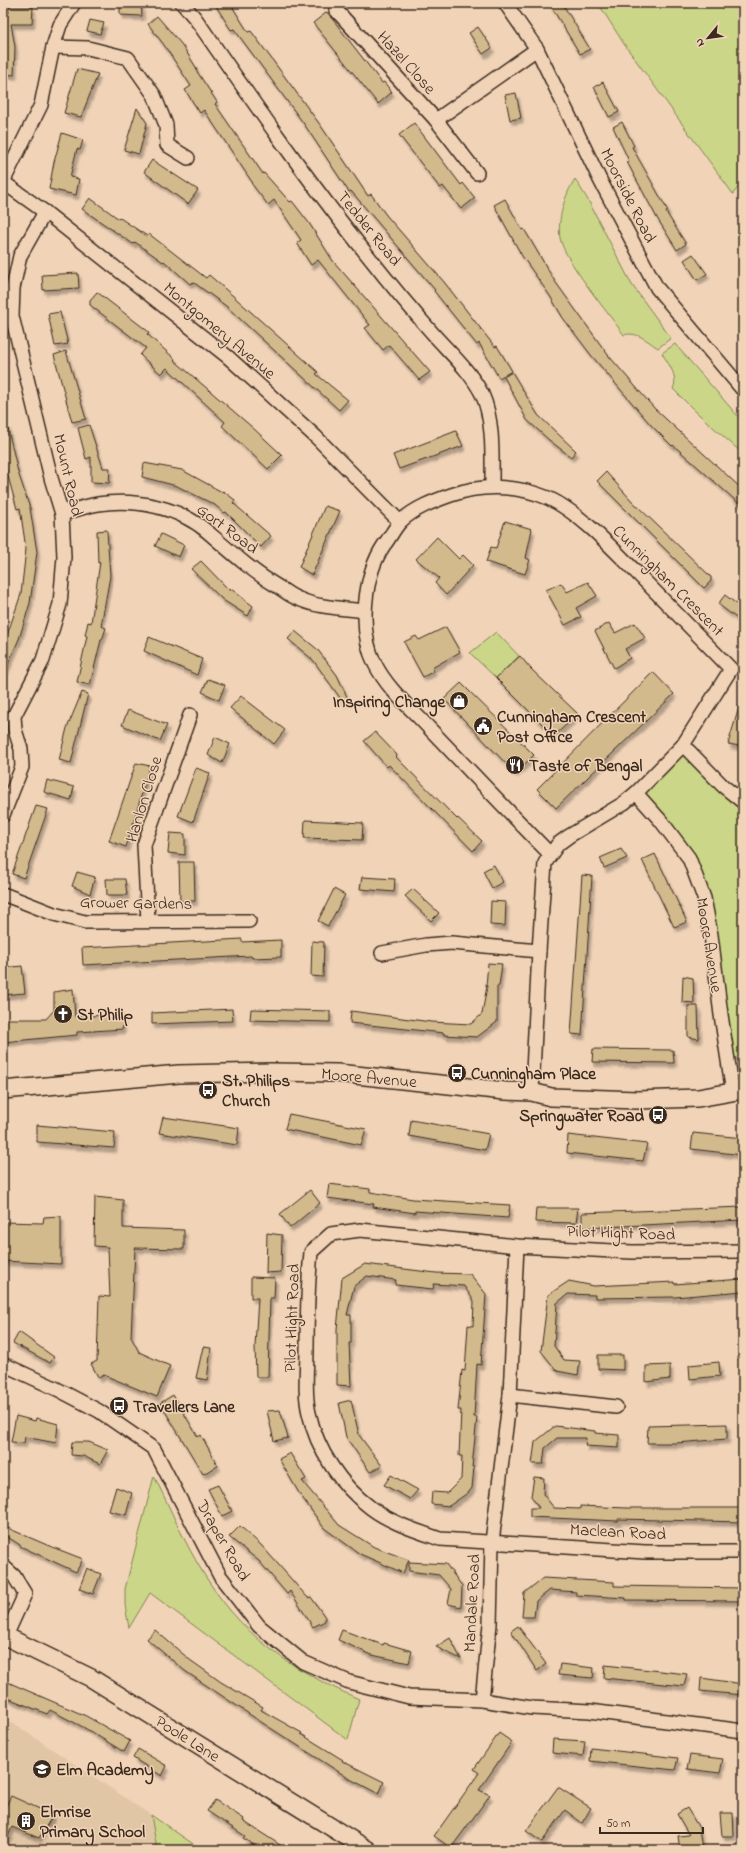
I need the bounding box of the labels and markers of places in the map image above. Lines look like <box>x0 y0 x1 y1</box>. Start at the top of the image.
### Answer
place label: Inspiring Change <box>333 690 446 717</box>
shop icon: Inspiring Change <box>448 690 470 712</box>
place label: Cunningham Crescent Post Office <box>497 705 646 750</box>
public building icon: Cunningham Crescent Post Office <box>472 715 494 737</box>
restaurant icon: Taste of Bengal <box>504 754 526 776</box>
place label: Taste of Bengal <box>529 754 642 781</box>
church icon: St Philip <box>52 1003 74 1025</box>
place label: St Philip <box>77 1003 133 1028</box>
bus stop icon: Cunningham Place <box>446 1062 468 1084</box>
place label: Cunningham Place <box>471 1062 597 1089</box>
place label: St. Philips Church <box>222 1069 290 1114</box>
bus stop icon: St. Philips Church <box>197 1079 219 1101</box>
place label: Springwater Road <box>519 1104 644 1131</box>
bus stop icon: Springwater Road <box>647 1104 669 1126</box>
bus stop icon: Travellers Lane <box>108 1395 130 1417</box>
place label: Travellers Lane <box>133 1395 236 1420</box>
school or university icon: Elm Academy <box>31 1758 53 1780</box>
place label: Elm Academy <box>56 1758 154 1785</box>
place label: Elmrise Primary School <box>40 1800 145 1847</box>
building icon: Elmrise Primary School <box>15 1810 37 1832</box>

